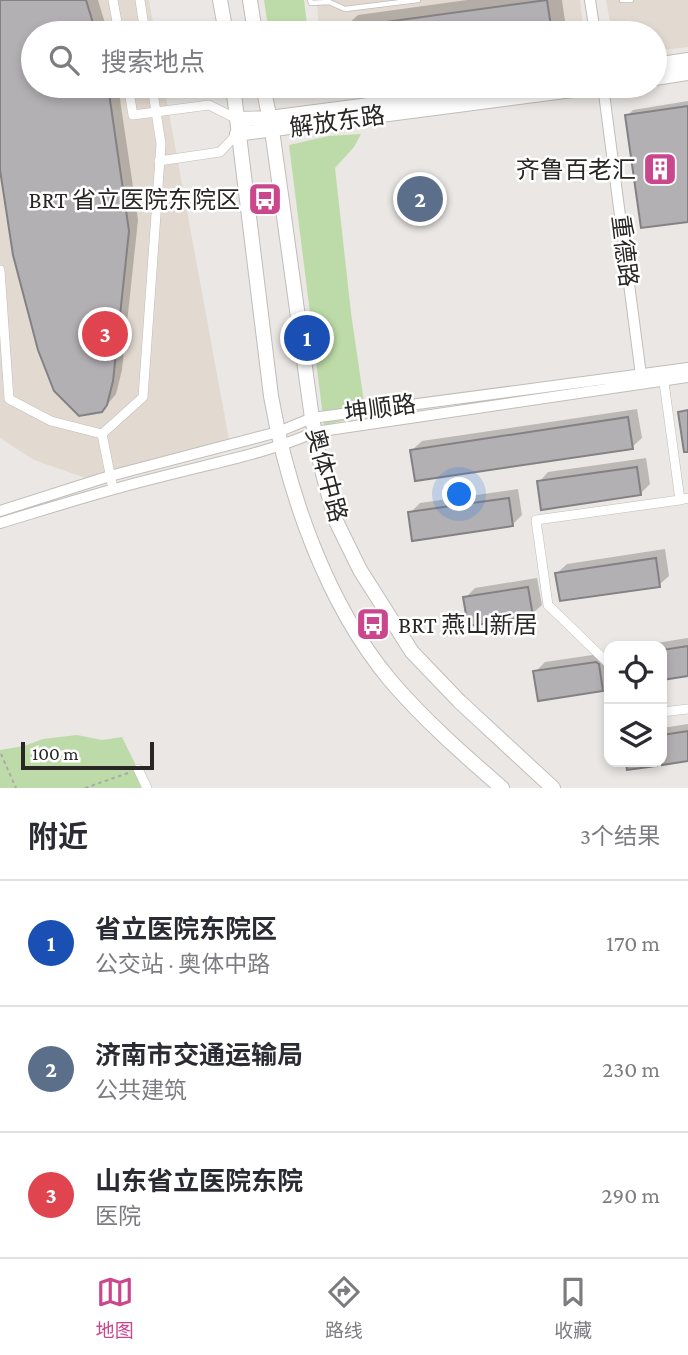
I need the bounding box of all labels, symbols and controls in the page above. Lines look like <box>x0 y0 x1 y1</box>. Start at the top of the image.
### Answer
search box <box>21 21 667 98</box>
icon: search <box>45 41 83 79</box>
text: 搜索地点 <box>101 48 205 77</box>
street label: 解放东路 <box>288 101 386 141</box>
building icon: 齐鲁百老汇 <box>641 150 679 188</box>
place label: 齐鲁百老汇 <box>516 156 636 183</box>
pin: 2 <box>397 173 443 225</box>
bus stop icon: BRT 省立医院东院区 <box>246 180 284 218</box>
place label: BRT 省立医院东院区 <box>29 186 240 213</box>
street label: 重德路 <box>607 214 643 288</box>
pin: 3 <box>82 308 128 360</box>
pin: 1 <box>284 312 330 364</box>
street label: 坤顺路 <box>342 390 418 426</box>
street label: 奥体中路 <box>302 425 352 525</box>
your location <box>442 477 476 511</box>
bus stop icon: BRT 燕山新居 <box>354 605 392 643</box>
place label: BRT 燕山新居 <box>398 611 537 638</box>
map controls <box>604 641 667 767</box>
button: locate <box>604 641 667 704</box>
button: layers <box>604 704 667 767</box>
scale bar <box>21 739 154 771</box>
text: 100 m <box>32 743 79 764</box>
text: 附近 <box>28 820 88 853</box>
text: 3个结果 <box>580 823 660 849</box>
text: 省立医院东院区 <box>95 915 277 944</box>
text: 1 <box>47 930 55 956</box>
text: 170 m <box>606 930 660 956</box>
text: 公交站 · 奥体中路 <box>95 951 270 977</box>
text: 济南市交通运输局 <box>95 1041 303 1070</box>
text: 2 <box>45 1056 57 1082</box>
text: 230 m <box>602 1056 660 1082</box>
text: 公共建筑 <box>95 1077 187 1103</box>
text: 山东省立医院东院 <box>95 1167 303 1196</box>
text: 3 <box>45 1182 57 1208</box>
text: 290 m <box>602 1182 660 1208</box>
text: 医院 <box>95 1203 141 1229</box>
tab: 地图 <box>96 1273 134 1342</box>
tab: 路线 <box>325 1273 363 1342</box>
tab: 收藏 <box>554 1273 592 1342</box>

